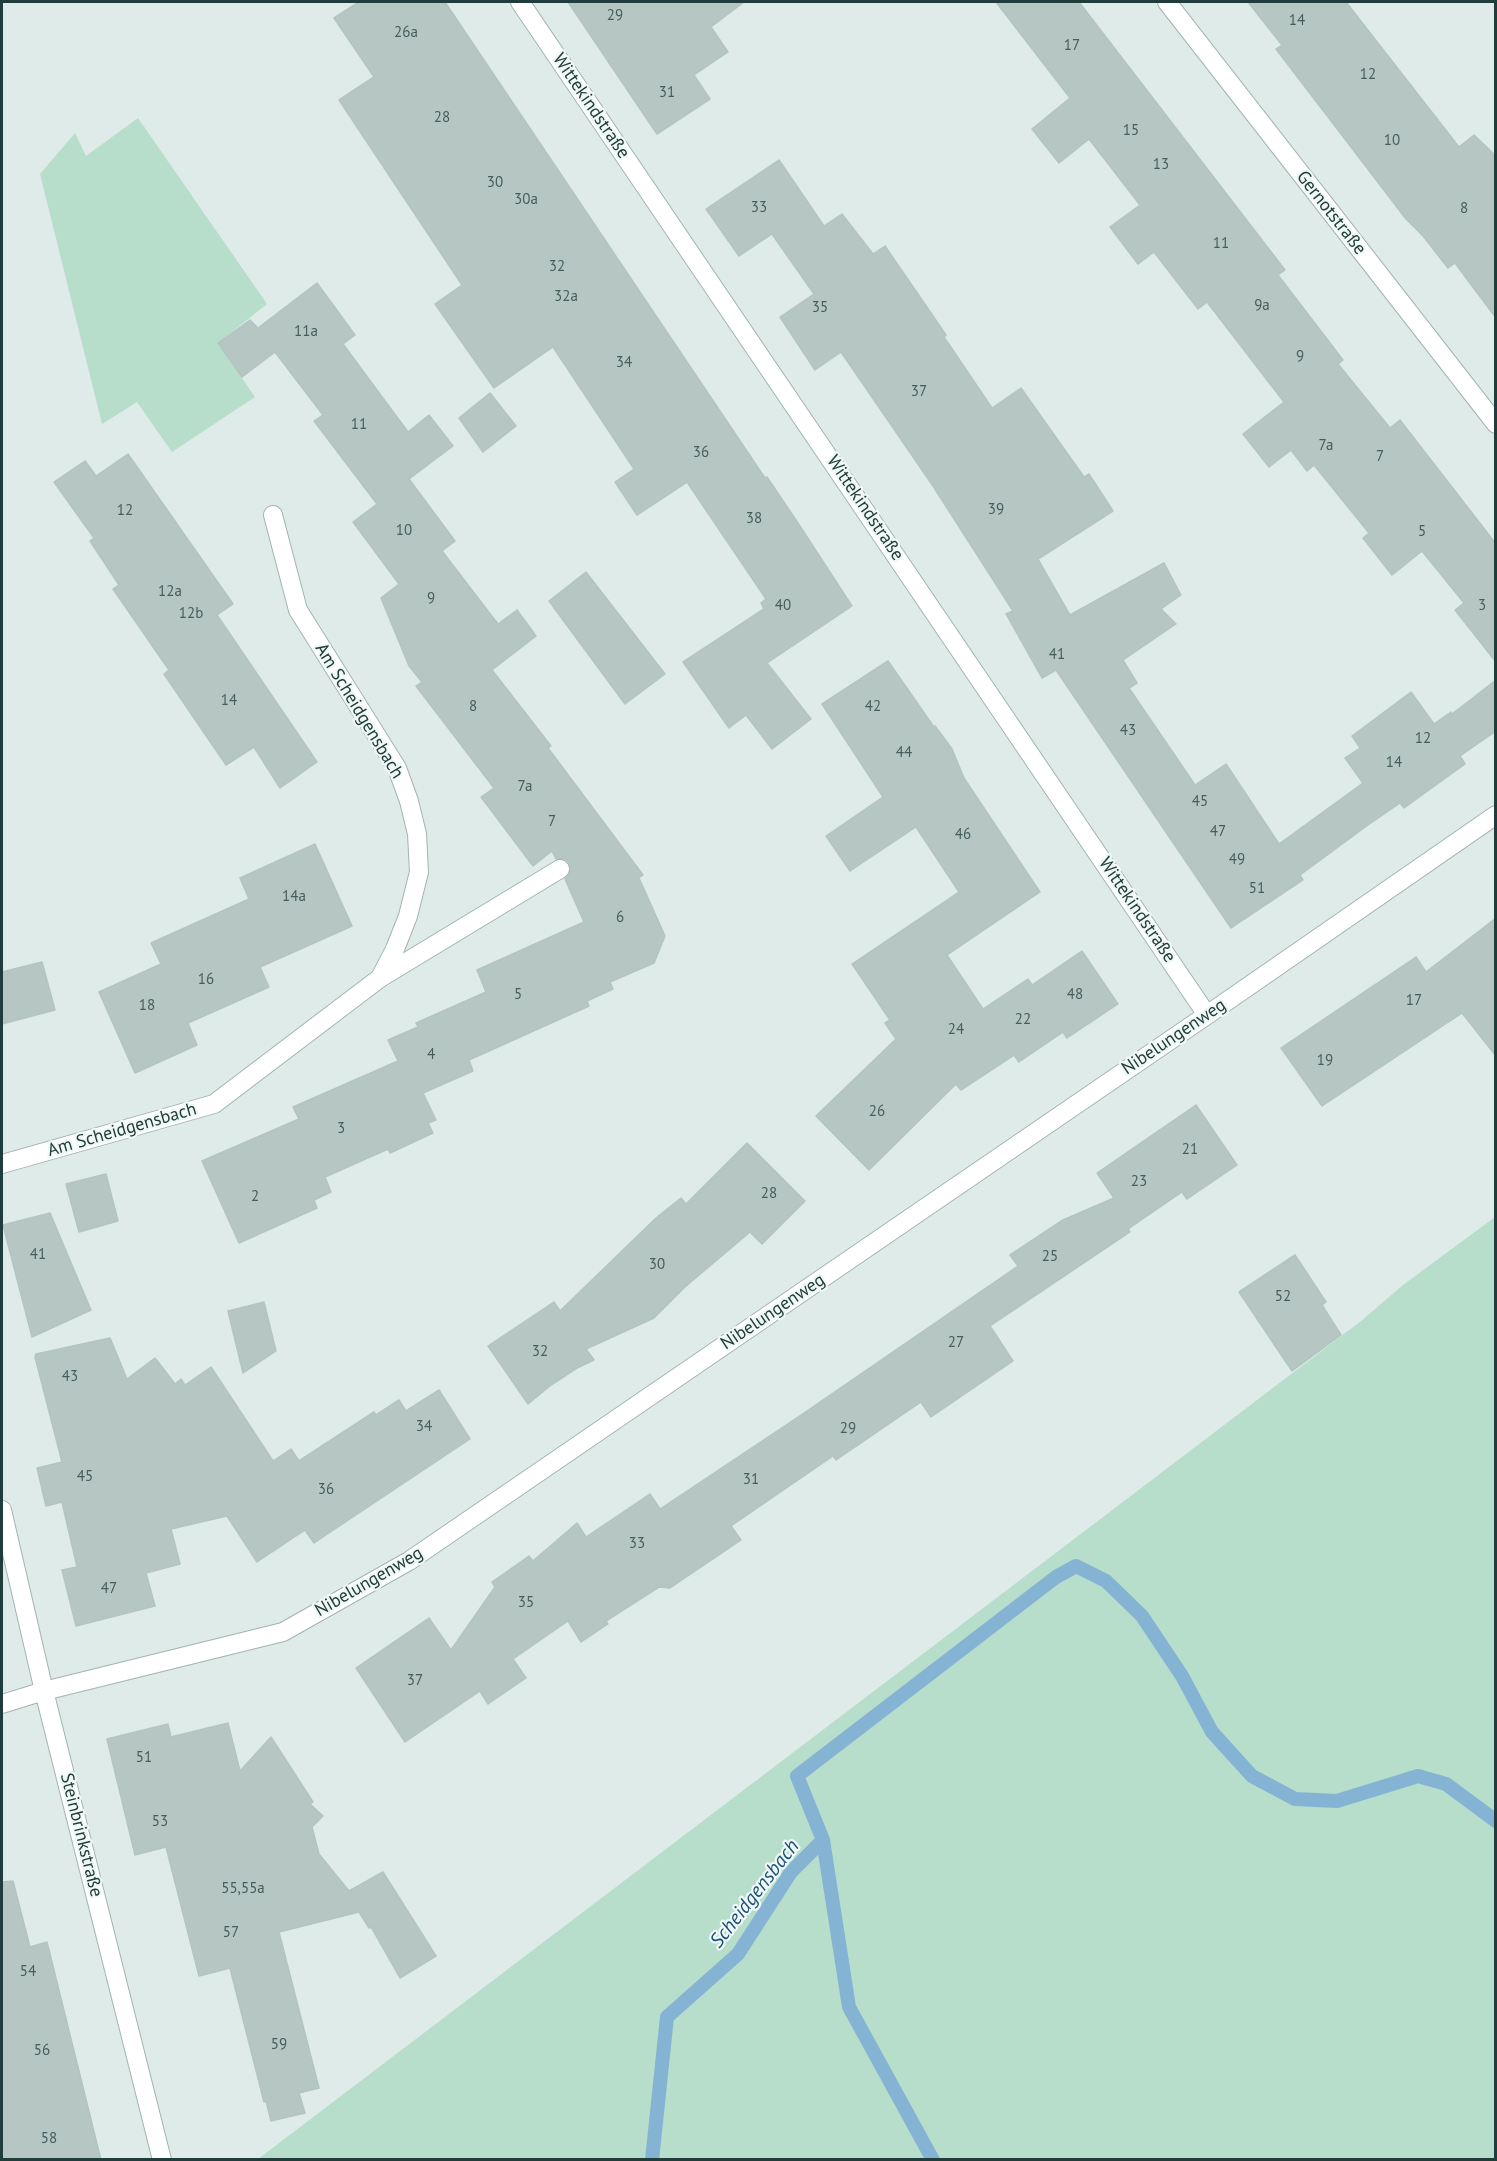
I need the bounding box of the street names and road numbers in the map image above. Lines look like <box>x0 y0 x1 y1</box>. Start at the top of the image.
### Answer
street label: Wittekindstraße <box>548 49 634 163</box>
street label: Gernotstraße <box>1292 167 1370 259</box>
street label: Wittekindstraße <box>822 451 908 565</box>
street label: Am Scheidgensbach <box>310 639 408 783</box>
street label: Wittekindstraße <box>1094 853 1180 967</box>
street label: Nibelungenweg <box>1118 994 1230 1080</box>
street label: Am Scheidgensbach <box>45 1098 199 1162</box>
street label: Nibelungenweg <box>717 1269 829 1355</box>
street label: Nibelungenweg <box>311 1542 427 1622</box>
street label: Steinbrinkstraße <box>55 1771 107 1899</box>

